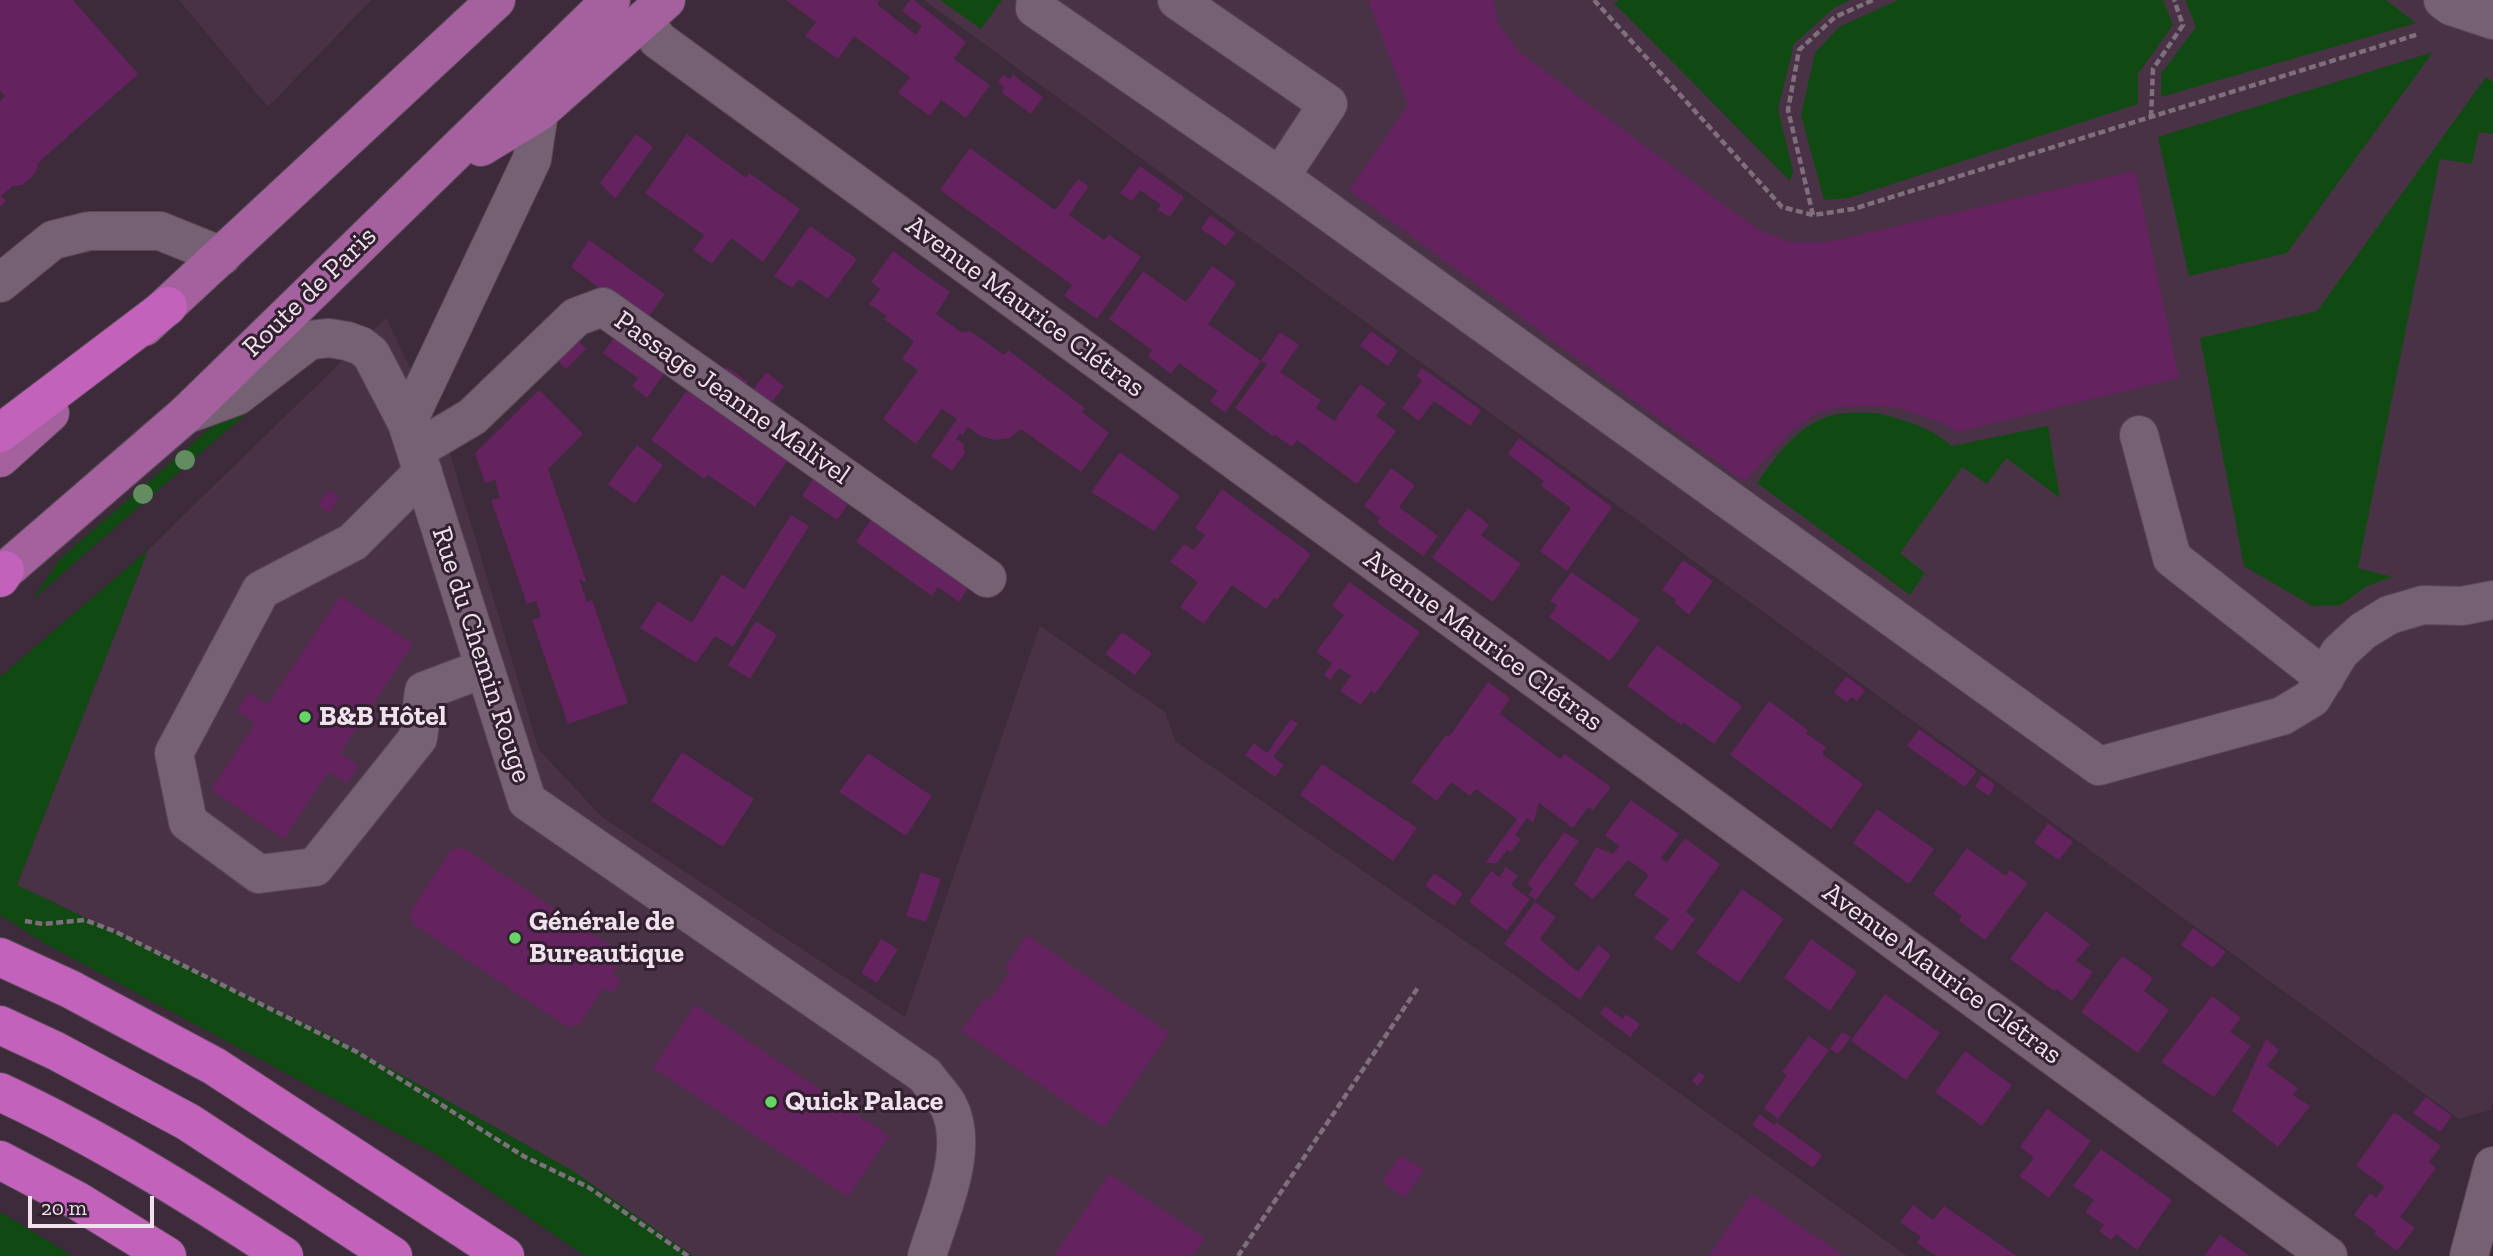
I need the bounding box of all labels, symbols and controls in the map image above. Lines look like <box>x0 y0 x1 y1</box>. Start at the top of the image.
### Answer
street label: Avenue Maurice Clétras <box>899 209 1151 405</box>
street label: Route de Paris <box>236 220 384 364</box>
street label: Passage Jeanne Malivel <box>608 304 856 492</box>
street label: Rue du Chemin Rouge <box>424 523 538 787</box>
street label: Avenue Maurice Clétras <box>1357 543 1609 739</box>
place label: B&B Hôtel <box>319 700 447 734</box>
marker: B&B Hôtel <box>297 709 313 725</box>
street label: Avenue Maurice Clétras <box>1816 876 2068 1072</box>
place label: Générale de Bureautique <box>529 905 684 971</box>
marker: Générale de Bureautique <box>507 930 523 946</box>
place label: Quick Palace <box>785 1085 943 1119</box>
marker: Quick Palace <box>763 1094 779 1110</box>
scale bar <box>32 1182 158 1226</box>
text: 20 m <box>41 1195 87 1220</box>

